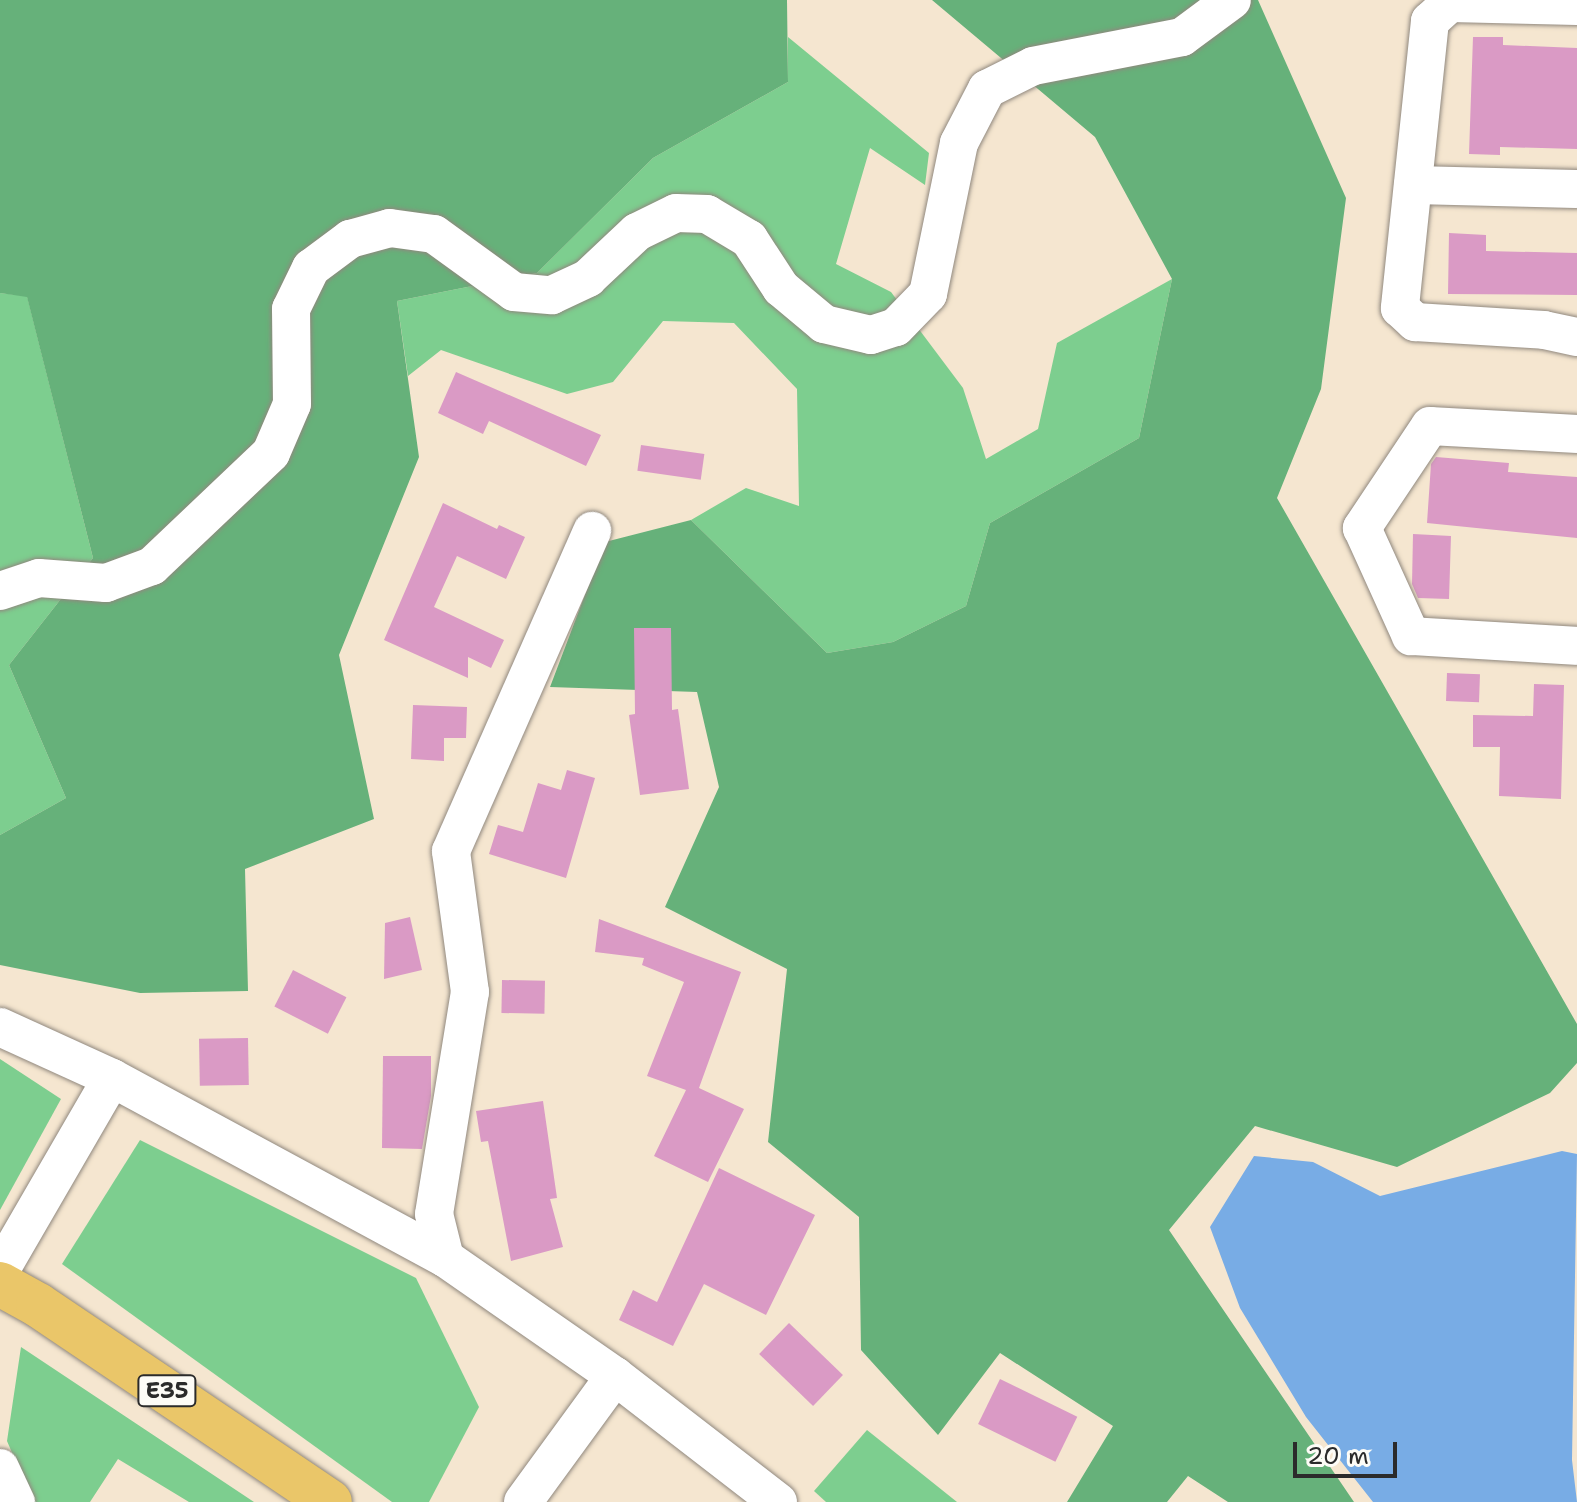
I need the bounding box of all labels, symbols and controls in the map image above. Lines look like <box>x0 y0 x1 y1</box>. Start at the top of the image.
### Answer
road number: E35 <box>137 1373 197 1409</box>
scale bar <box>1297 1426 1401 1476</box>
text: 20 m <box>1307 1440 1369 1472</box>

